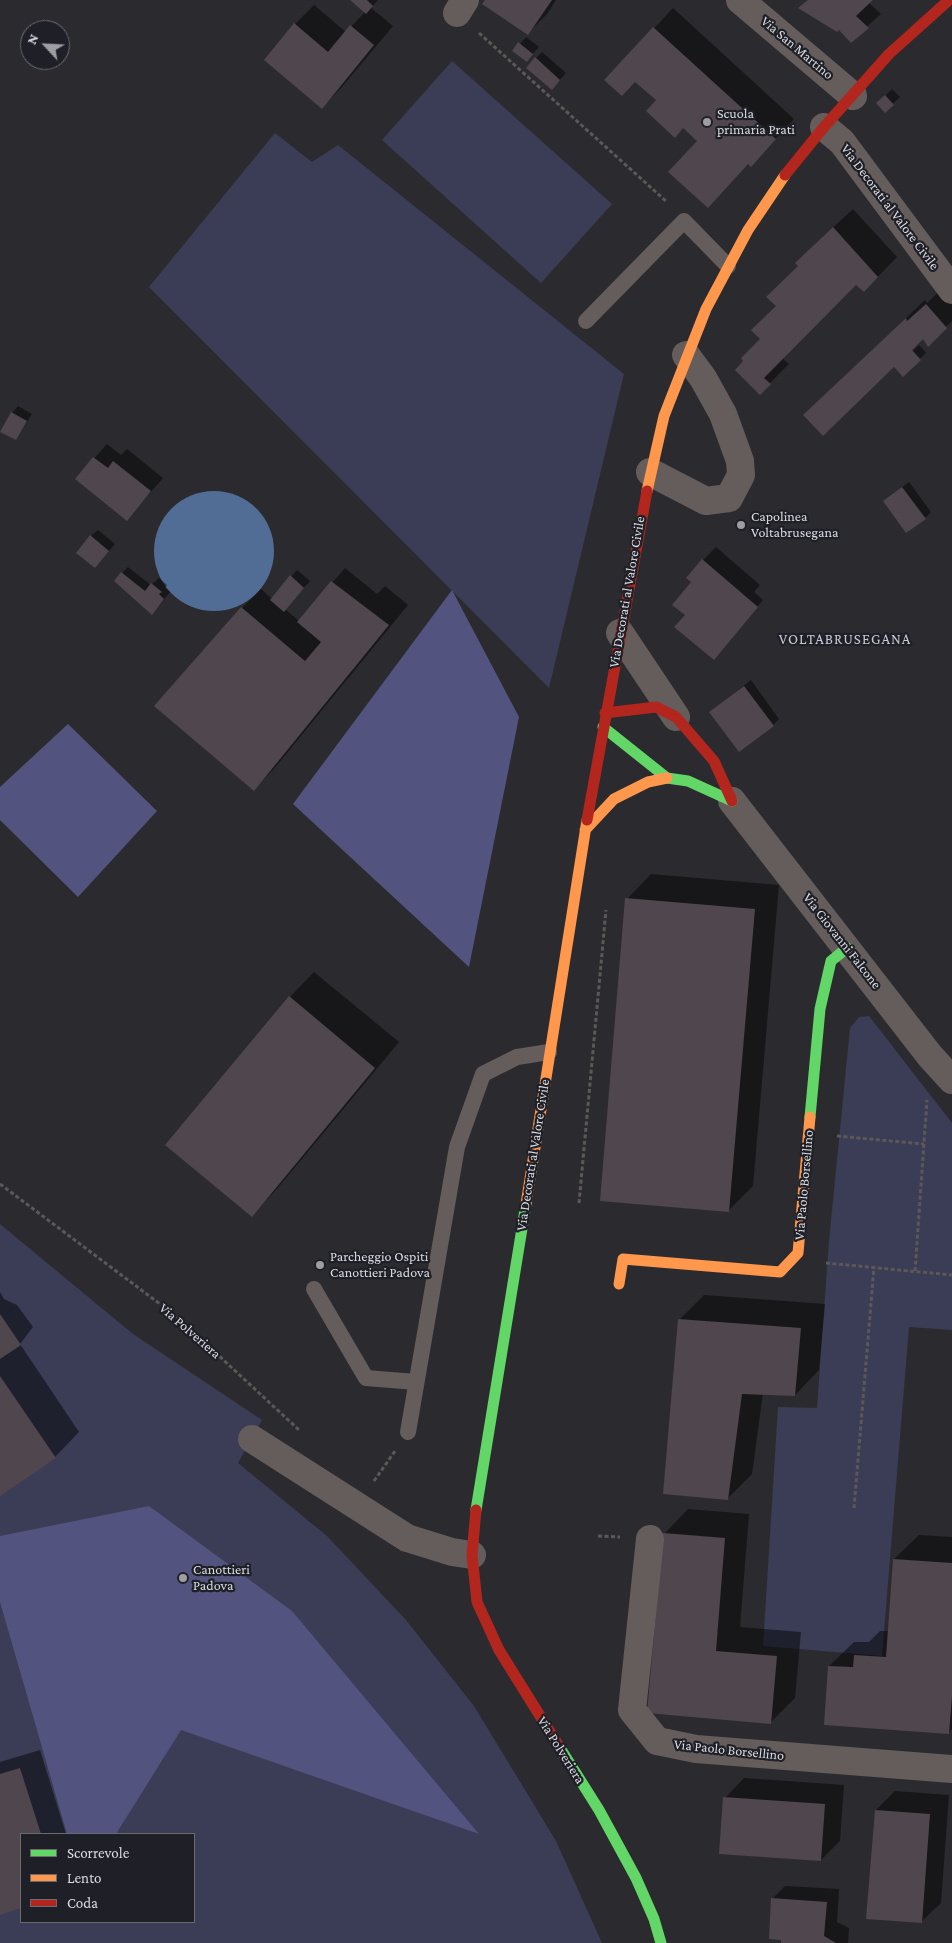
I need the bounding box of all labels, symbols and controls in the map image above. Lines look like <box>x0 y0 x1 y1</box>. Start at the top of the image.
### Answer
street label: Via San Martino <box>757 13 837 83</box>
north arrow <box>20 20 70 70</box>
text: N <box>23 31 42 47</box>
place label: Scuola primaria Prati <box>717 106 795 138</box>
marker: Scuola primaria Prati <box>701 116 713 128</box>
street label: Via Decorati al Valore Civile <box>837 141 943 273</box>
place label: Capolinea Voltabrusegana <box>751 509 838 542</box>
street label: Via Decorati al Valore Civile <box>605 515 649 669</box>
marker: Capolinea Voltabrusegana <box>735 519 747 531</box>
district label: VOLTABRUSEGANA <box>777 630 913 648</box>
street label: Via Giovanni Falcone <box>799 890 885 992</box>
street label: Via Decorati al Valore Civile <box>513 1078 553 1232</box>
street label: Via Paolo Borsellino <box>791 1129 817 1241</box>
place label: Parcheggio Ospiti Canottieri Padova <box>330 1249 430 1282</box>
marker: Parcheggio Ospiti Canottieri Padova <box>314 1259 326 1271</box>
street label: Via Polveriera <box>156 1300 224 1362</box>
place label: Canottieri Padova <box>193 1562 250 1594</box>
marker: Canottieri Padova <box>177 1572 189 1584</box>
street label: Via Polveriera <box>534 1713 588 1787</box>
street label: Via Paolo Borsellino <box>673 1736 785 1764</box>
legend <box>20 1833 195 1923</box>
text: Scorrevole <box>67 1845 129 1861</box>
text: Lento <box>67 1870 101 1886</box>
text: Coda <box>67 1895 98 1911</box>

